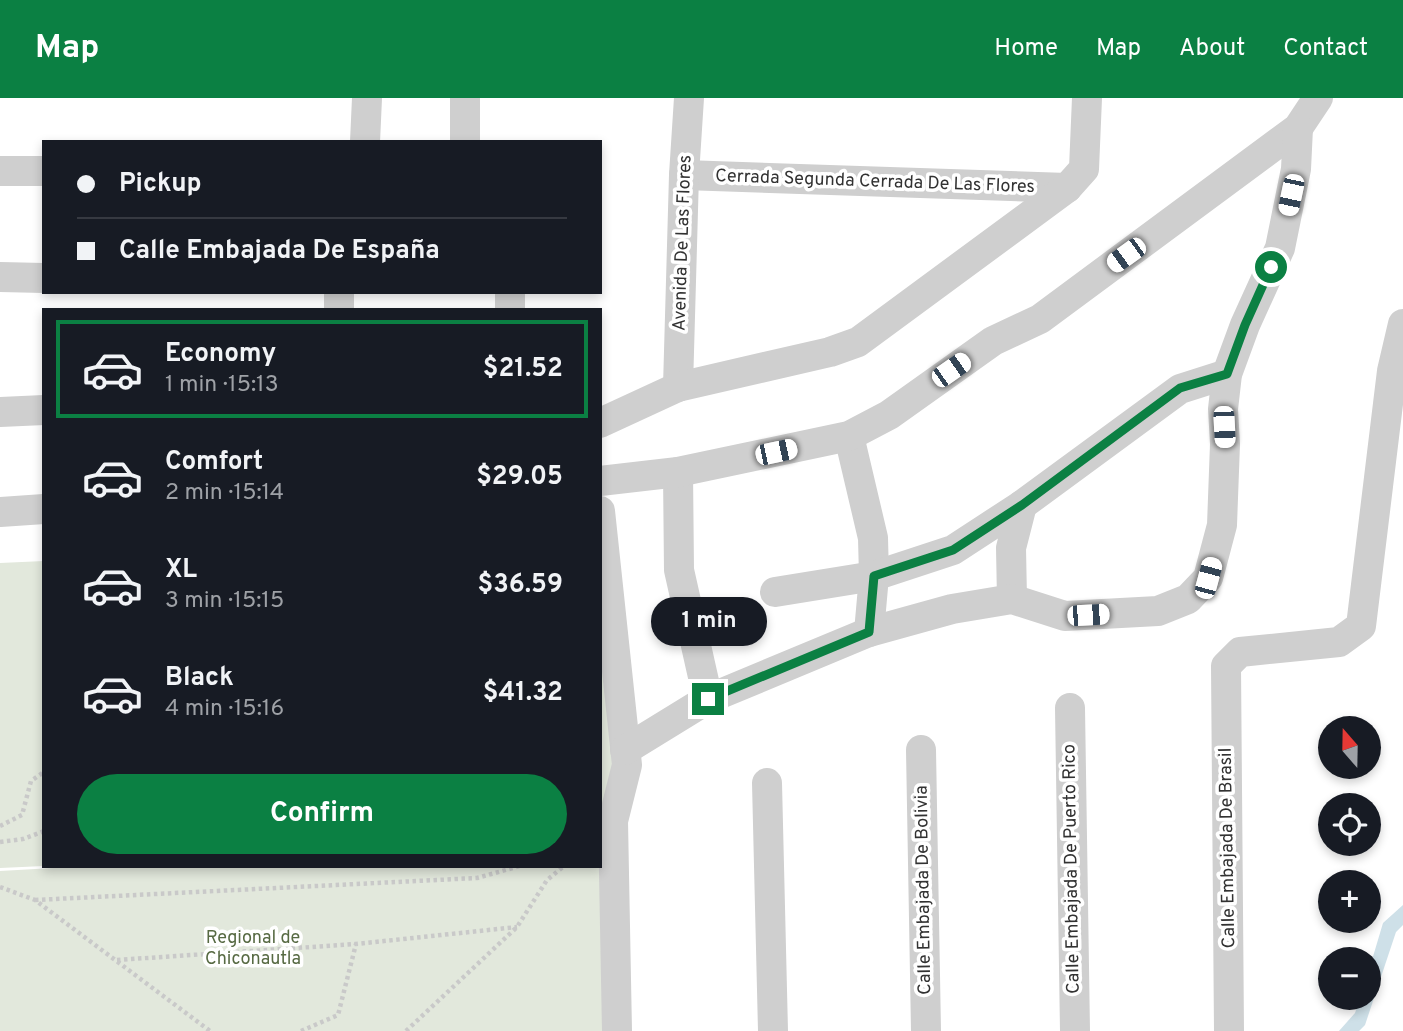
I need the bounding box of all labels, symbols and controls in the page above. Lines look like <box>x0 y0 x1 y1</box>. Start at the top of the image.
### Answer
text: Map <box>35 28 99 70</box>
text: Home <box>994 34 1058 64</box>
text: Map <box>1096 34 1141 64</box>
text: About <box>1179 34 1245 64</box>
text: Contact <box>1283 34 1368 64</box>
street label: Avenida De Las Flores <box>668 154 698 332</box>
street label: Cerrada Segunda Cerrada De Las Flores <box>715 165 1035 199</box>
text: Pickup <box>119 168 202 201</box>
car <box>1277 172 1306 218</box>
car <box>1103 234 1150 276</box>
text: Calle Embajada De España <box>119 235 440 268</box>
route start <box>1255 251 1287 283</box>
icon: car <box>81 338 144 401</box>
text: Economy <box>165 338 276 371</box>
car <box>928 349 975 391</box>
text: $21.52 <box>483 353 563 386</box>
text: 1 min · 15:13 <box>165 371 279 400</box>
car <box>1213 405 1236 449</box>
car <box>754 437 799 467</box>
icon: car <box>81 446 144 509</box>
text: Comfort <box>165 446 263 479</box>
text: $29.05 <box>476 461 563 494</box>
text: 2 min · 15:14 <box>165 479 284 508</box>
icon: car <box>81 554 144 617</box>
text: XL <box>165 554 197 587</box>
car <box>1193 555 1224 601</box>
text: $36.59 <box>478 569 563 602</box>
text: 3 min · 15:15 <box>165 587 284 616</box>
callout: 1 min <box>650 598 766 646</box>
car <box>1067 603 1110 627</box>
text: 1 min <box>681 607 737 636</box>
icon: car <box>81 662 144 725</box>
text: Black <box>165 662 234 695</box>
text: $41.32 <box>483 677 563 710</box>
route end <box>692 683 724 715</box>
text: 4 min · 15:16 <box>165 695 284 724</box>
north arrow <box>1318 716 1381 779</box>
map controls <box>1318 716 1381 1010</box>
street label: Calle Embajada De Puerto Rico <box>1058 744 1086 994</box>
street label: Calle Embajada De Brasil <box>1215 748 1241 948</box>
button: Confirm <box>77 774 567 854</box>
street label: Calle Embajada De Bolivia <box>911 785 937 995</box>
button: locate <box>1318 793 1381 856</box>
button: + <box>1318 870 1381 933</box>
park label: Regional de Chiconautla <box>205 927 301 971</box>
button: − <box>1318 947 1381 1010</box>

